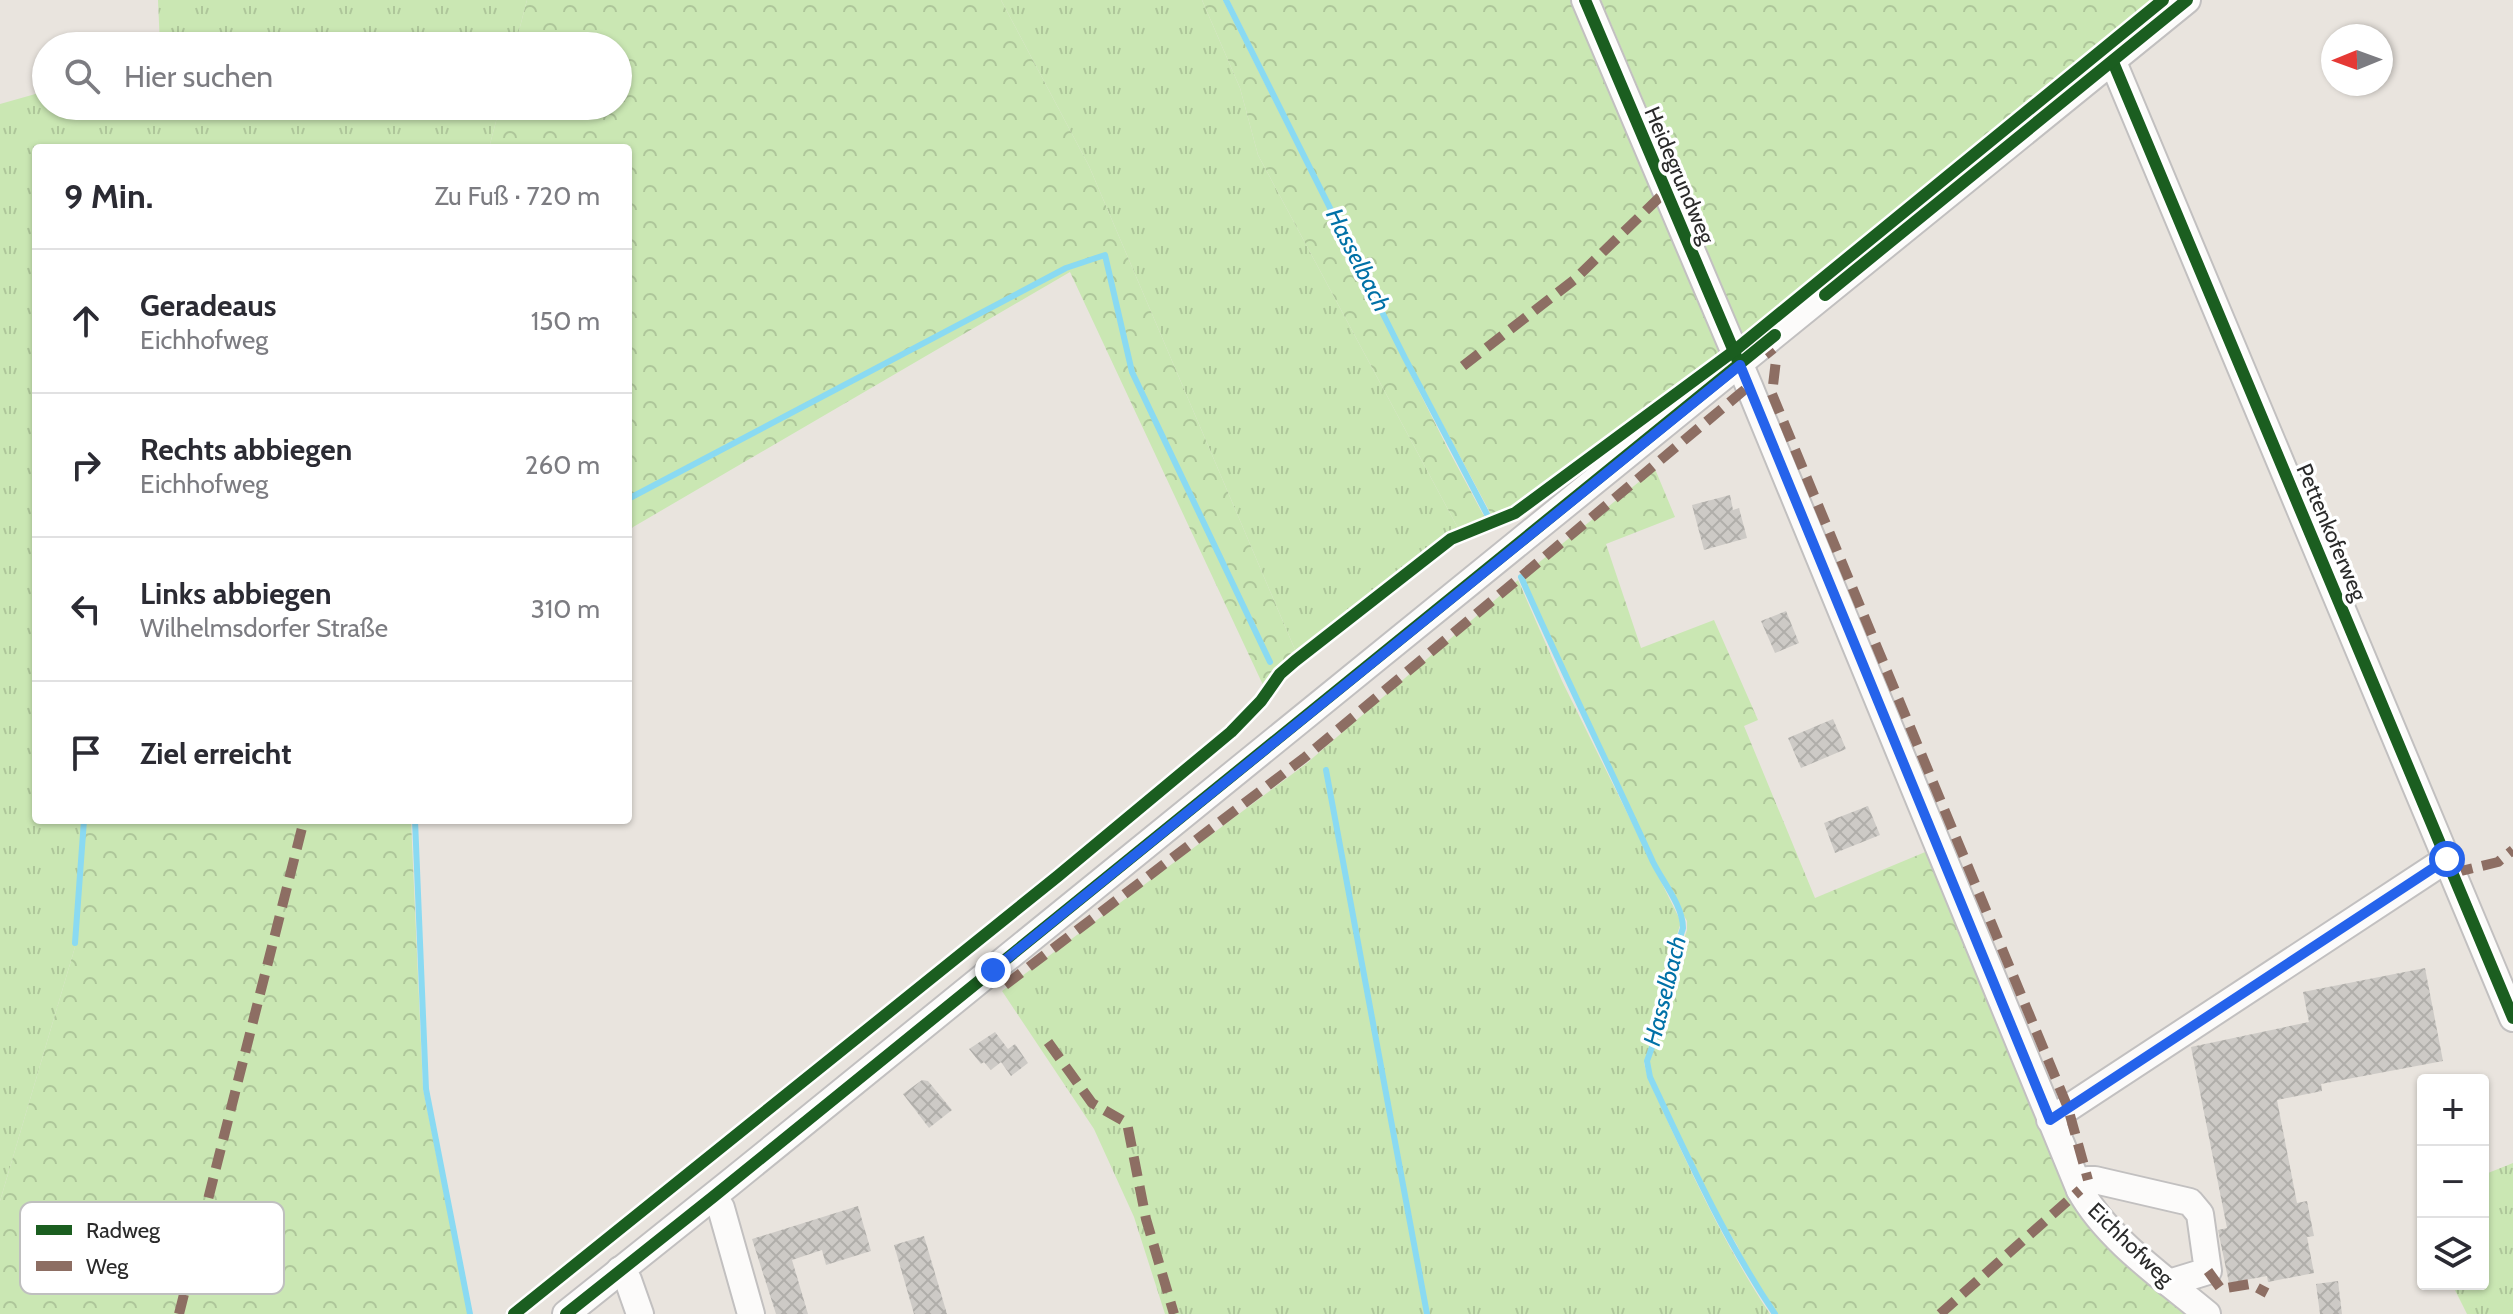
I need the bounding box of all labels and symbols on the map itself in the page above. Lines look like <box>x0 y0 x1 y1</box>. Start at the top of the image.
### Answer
north arrow <box>2321 24 2393 96</box>
street label: Heidegrundweg <box>1638 102 1721 249</box>
water label: Hasselbach <box>1320 203 1397 316</box>
street label: Pettenkoferweg <box>2290 459 2373 606</box>
route start <box>2429 841 2465 877</box>
water label: Hasselbach <box>1637 933 1692 1049</box>
route end <box>975 952 1011 988</box>
street label: Eichhofweg <box>2082 1197 2180 1292</box>
legend <box>20 1202 284 1294</box>
text: Radweg <box>86 1217 161 1244</box>
text: Weg <box>86 1253 129 1280</box>

